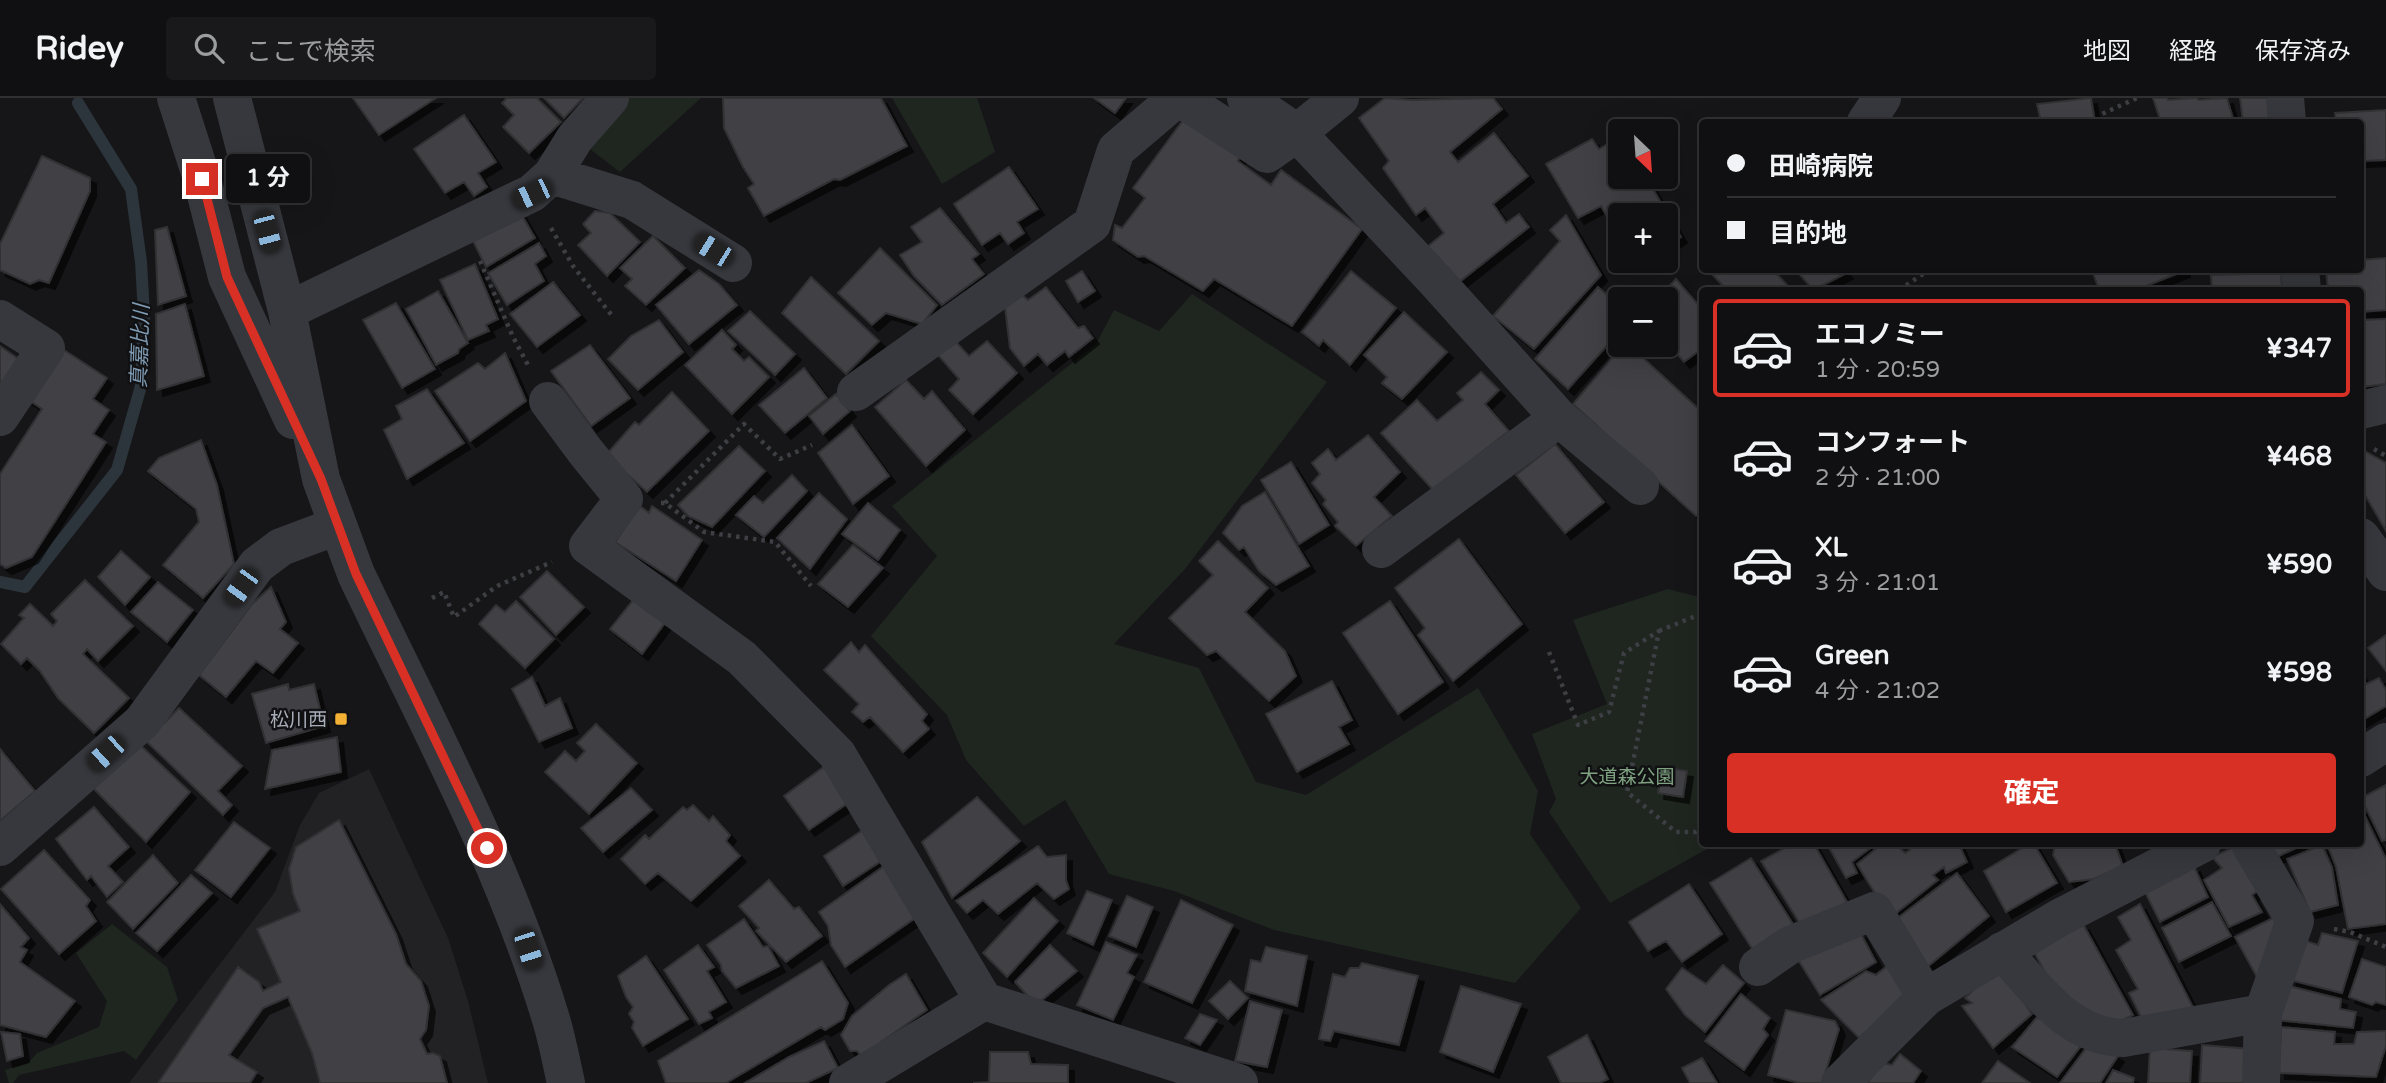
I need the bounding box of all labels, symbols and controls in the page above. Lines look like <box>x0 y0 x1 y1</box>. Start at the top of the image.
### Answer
search box <box>166 17 656 80</box>
text: Ridey <box>35 29 124 68</box>
icon: search <box>190 29 228 67</box>
text: ここで検索 <box>246 36 376 67</box>
text: 地図 <box>2083 37 2131 66</box>
text: 経路 <box>2169 37 2217 66</box>
text: 保存済み <box>2255 37 2351 66</box>
north arrow <box>1608 119 1678 189</box>
map controls <box>1608 119 1678 357</box>
text: 田崎病院 <box>1769 151 1873 182</box>
callout: 1 分 <box>227 154 310 204</box>
route end <box>186 163 218 195</box>
text: 1 分 <box>246 164 290 192</box>
car <box>509 176 556 212</box>
button: + <box>1608 203 1678 273</box>
car <box>252 209 283 255</box>
text: 目的地 <box>1769 218 1847 249</box>
car <box>690 230 737 270</box>
button: − <box>1608 287 1678 357</box>
water label: 真嘉比川 <box>127 302 155 388</box>
icon: car <box>1731 317 1794 380</box>
text: エコノミー <box>1815 319 1945 350</box>
text: ¥347 <box>2266 333 2332 364</box>
text: 1 分 · 20:59 <box>1815 356 1940 384</box>
icon: car <box>1731 425 1794 488</box>
text: コンフォート <box>1815 427 1970 458</box>
text: ¥468 <box>2266 441 2332 472</box>
text: 2 分 · 21:00 <box>1815 464 1940 492</box>
text: XL <box>1815 532 1847 563</box>
icon: car <box>1731 533 1794 596</box>
text: ¥590 <box>2266 549 2332 580</box>
car <box>221 564 262 610</box>
text: 3 分 · 21:01 <box>1815 569 1940 597</box>
text: Green <box>1815 640 1890 671</box>
icon: car <box>1731 641 1794 704</box>
text: ¥598 <box>2266 657 2332 688</box>
text: 4 分 · 21:02 <box>1815 677 1940 705</box>
place label: 松川西 <box>270 709 327 731</box>
marker: 松川西 <box>333 711 349 727</box>
car <box>84 731 129 775</box>
button: 確定 <box>1727 753 2336 833</box>
park label: 大道森公園 <box>1579 766 1675 788</box>
route start <box>471 832 503 864</box>
car <box>512 926 545 972</box>

